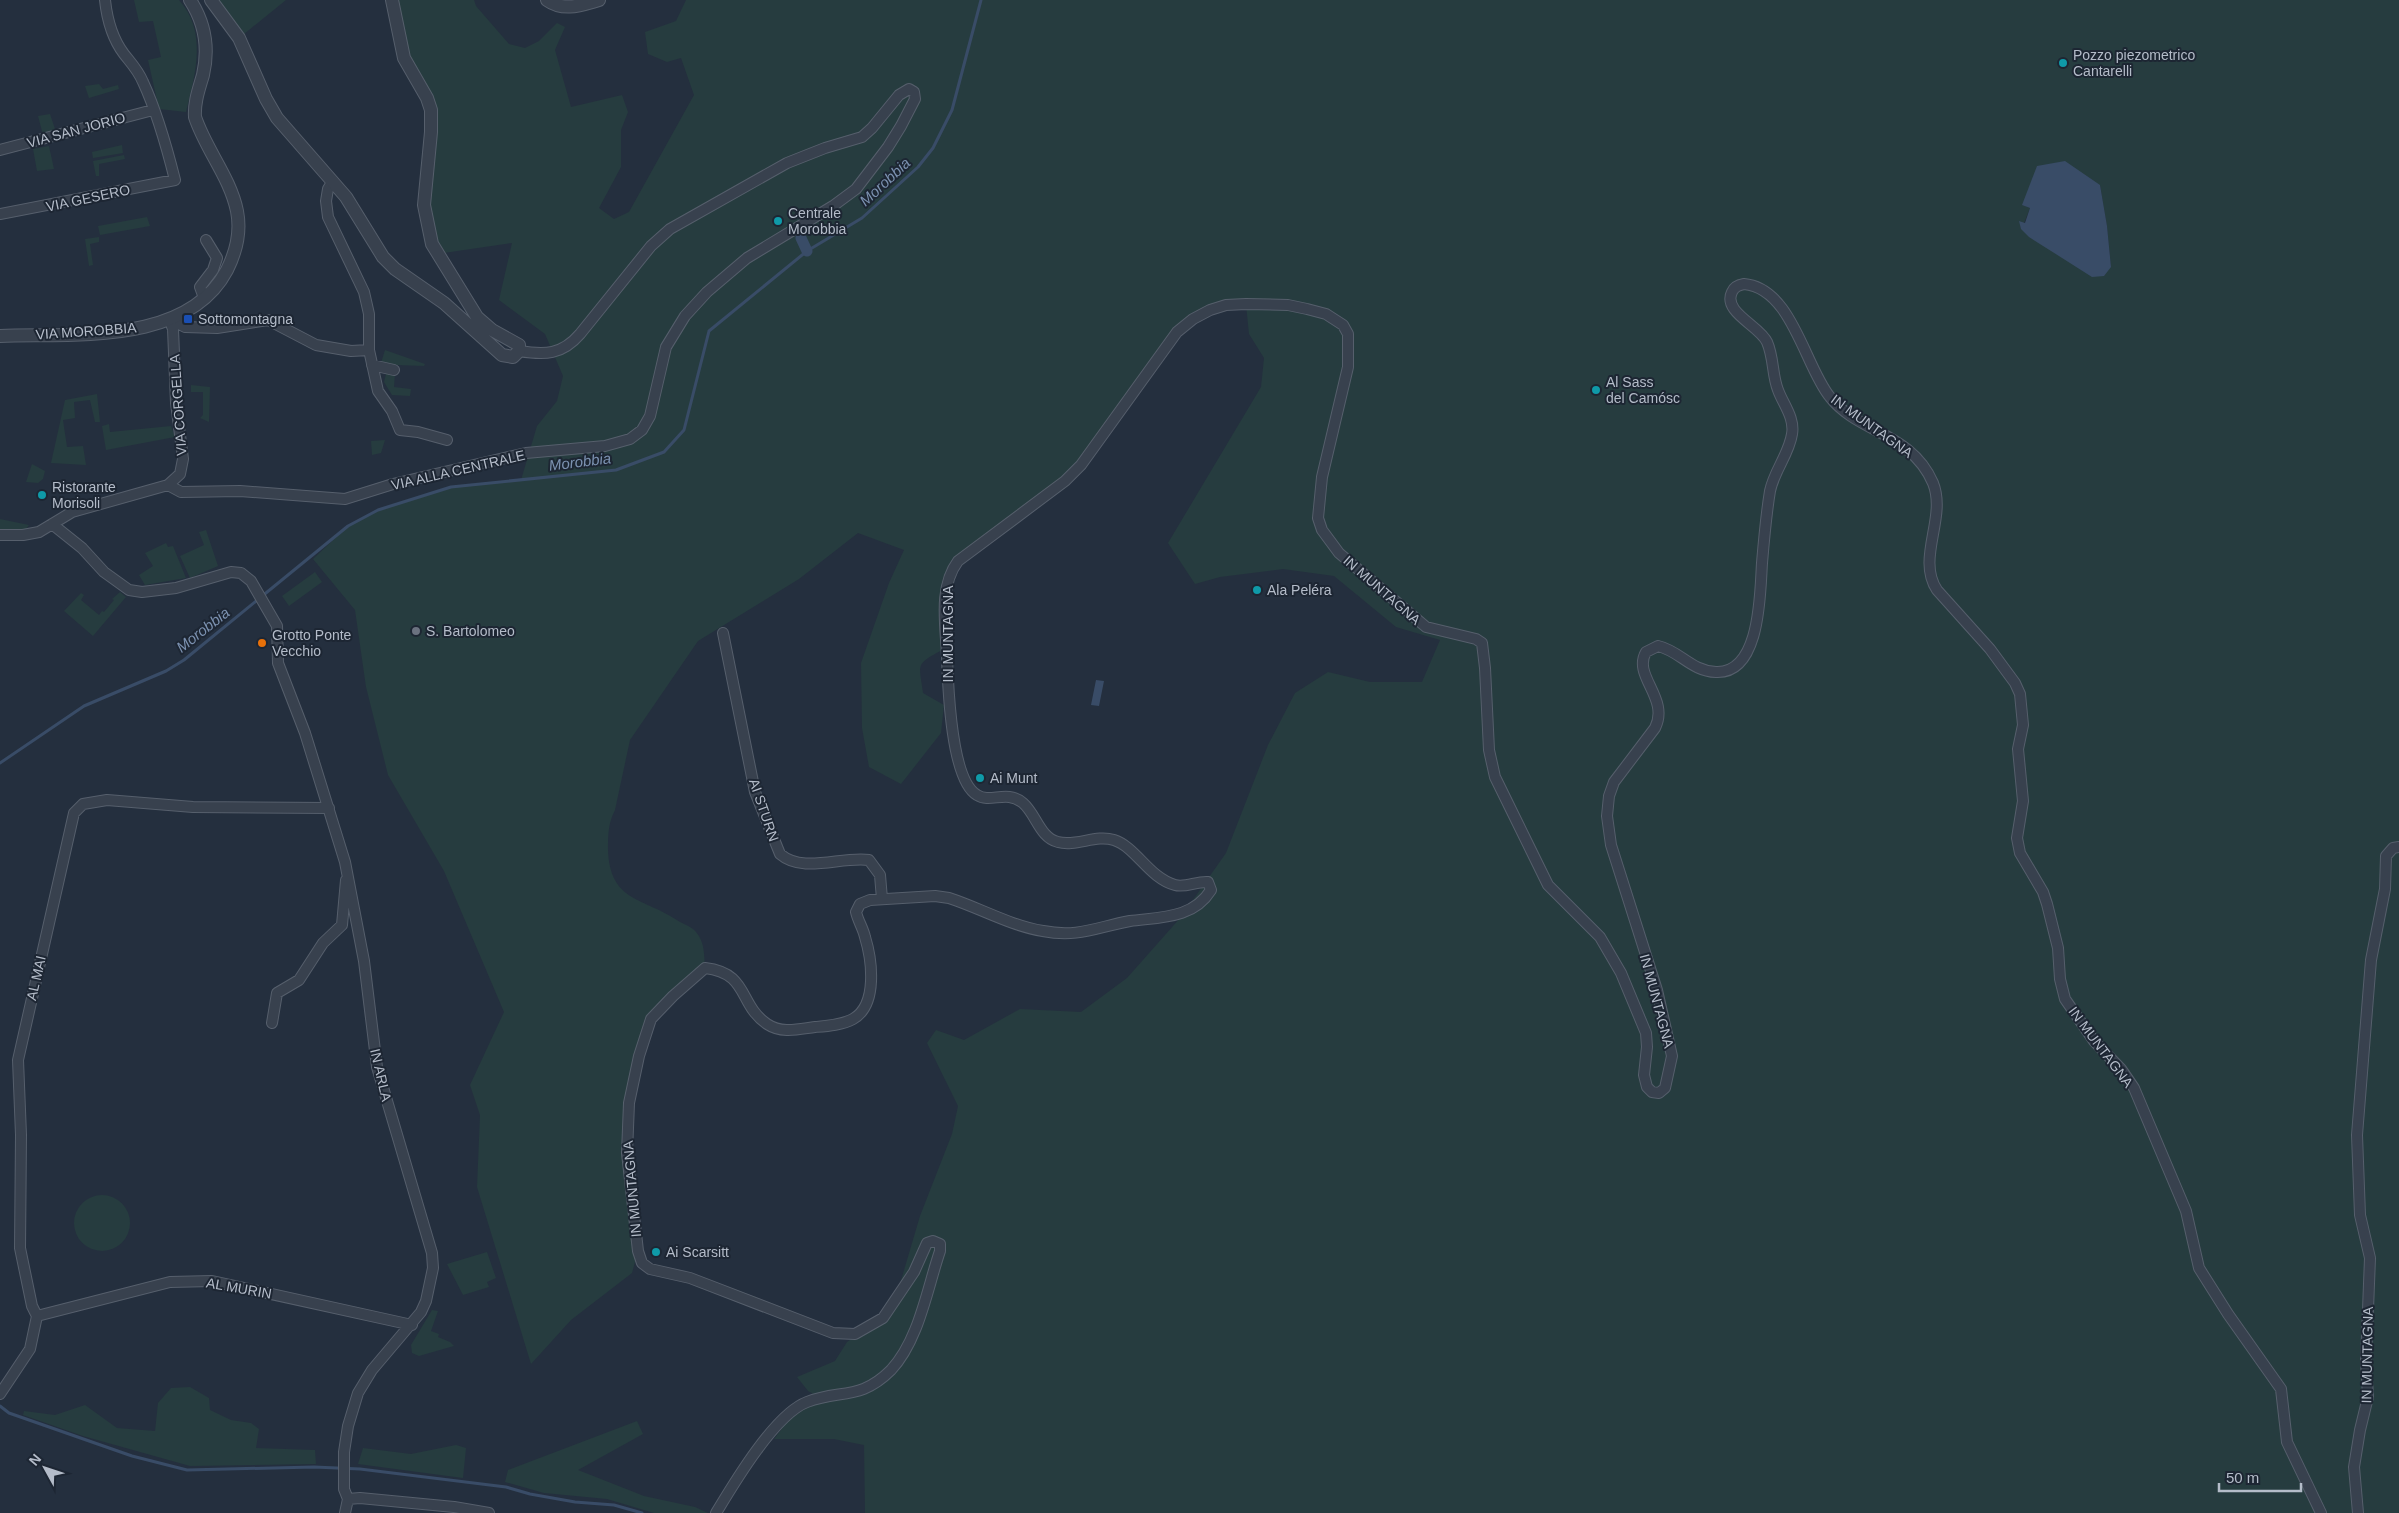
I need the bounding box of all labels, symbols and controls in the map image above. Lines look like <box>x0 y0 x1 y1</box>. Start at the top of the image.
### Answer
place label: Pozzo piezometrico Cantarelli <box>2073 47 2195 79</box>
marker: Pozzo piezometrico Cantarelli <box>2057 57 2069 69</box>
street label: VIA SAN JORIO <box>25 109 127 151</box>
water label: Morobbia <box>856 154 913 209</box>
street label: VIA GESERO <box>44 181 132 215</box>
place label: Centrale Morobbia <box>788 205 847 237</box>
marker: Centrale Morobbia <box>772 215 784 227</box>
place label: Sottomontagna <box>198 311 293 327</box>
marker: Sottomontagna <box>182 313 194 325</box>
street label: VIA MOROBBIA <box>35 319 138 343</box>
street label: VIA CORGELLA <box>166 353 190 456</box>
place label: Al Sass del Camósc <box>1606 374 1680 406</box>
marker: Al Sass del Camósc <box>1590 384 1602 396</box>
street label: IN MUNTAGNA <box>1828 391 1916 461</box>
street label: VIA ALLA CENTRALE <box>389 447 527 493</box>
water label: Morobbia <box>548 449 612 474</box>
place label: Ristorante Morisoli <box>52 479 116 511</box>
marker: Ristorante Morisoli <box>36 489 48 501</box>
street label: IN MUNTAGNA <box>1340 552 1424 628</box>
place label: Ala Peléra <box>1267 582 1332 598</box>
marker: Ala Peléra <box>1251 584 1263 596</box>
street label: IN MUNTAGNA <box>940 585 956 682</box>
water label: Morobbia <box>173 604 233 656</box>
place label: S. Bartolomeo <box>426 623 515 639</box>
marker: S. Bartolomeo <box>410 625 422 637</box>
place label: Grotto Ponte Vecchio <box>272 627 352 659</box>
marker: Grotto Ponte Vecchio <box>256 637 268 649</box>
place label: Ai Munt <box>990 770 1038 786</box>
marker: Ai Munt <box>974 772 986 784</box>
street label: AI STURN <box>746 777 782 843</box>
street label: IN MUNTAGNA <box>1637 952 1677 1051</box>
street label: AL MAI <box>23 954 49 1002</box>
street label: IN MUNTAGNA <box>2065 1003 2137 1091</box>
street label: IN ARLA <box>367 1047 395 1104</box>
street label: IN MUNTAGNA <box>620 1139 644 1238</box>
place label: Ai Scarsitt <box>666 1244 729 1260</box>
marker: Ai Scarsitt <box>650 1246 662 1258</box>
street label: AL MURIN <box>205 1274 273 1302</box>
street label: IN MUNTAGNA <box>2358 1306 2376 1404</box>
north arrow <box>20 1443 70 1493</box>
text: N <box>26 1451 44 1469</box>
scale bar <box>2219 1460 2302 1492</box>
text: 50 m <box>2226 1469 2259 1486</box>

